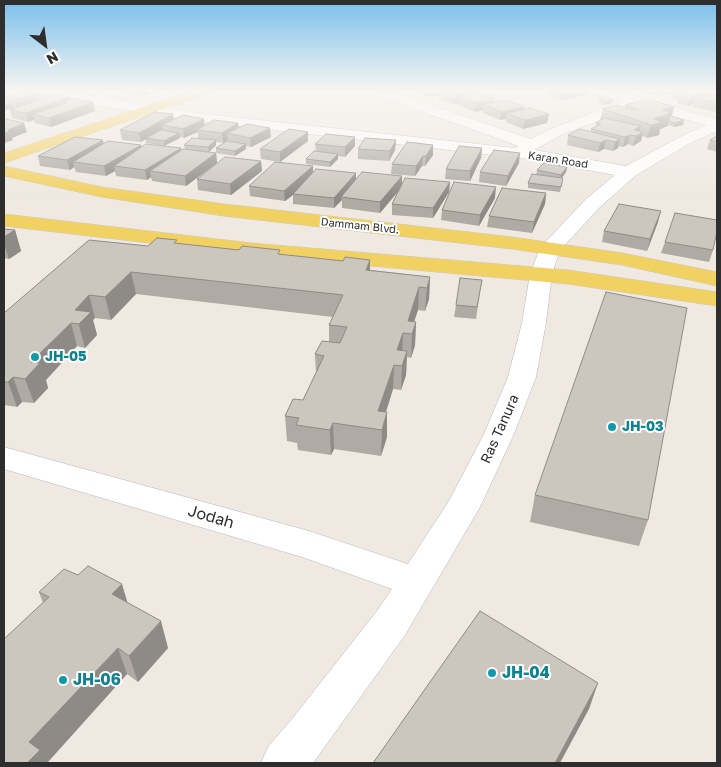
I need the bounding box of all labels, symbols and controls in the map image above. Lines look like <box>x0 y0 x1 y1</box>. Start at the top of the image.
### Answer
north arrow <box>20 20 70 70</box>
text: N <box>44 48 62 68</box>
street label: Karan Road <box>527 149 589 171</box>
street label: Dammam Blvd. <box>320 215 400 237</box>
place label: JH-05 <box>45 349 87 365</box>
marker: JH-05 <box>29 351 41 363</box>
street label: Ras Tanura <box>477 392 523 466</box>
place label: JH-03 <box>622 419 664 435</box>
marker: JH-03 <box>606 421 618 433</box>
street label: Jodah <box>186 501 236 533</box>
place label: JH-04 <box>502 663 550 683</box>
marker: JH-04 <box>486 667 498 679</box>
place label: JH-06 <box>73 670 121 690</box>
marker: JH-06 <box>57 674 69 686</box>

